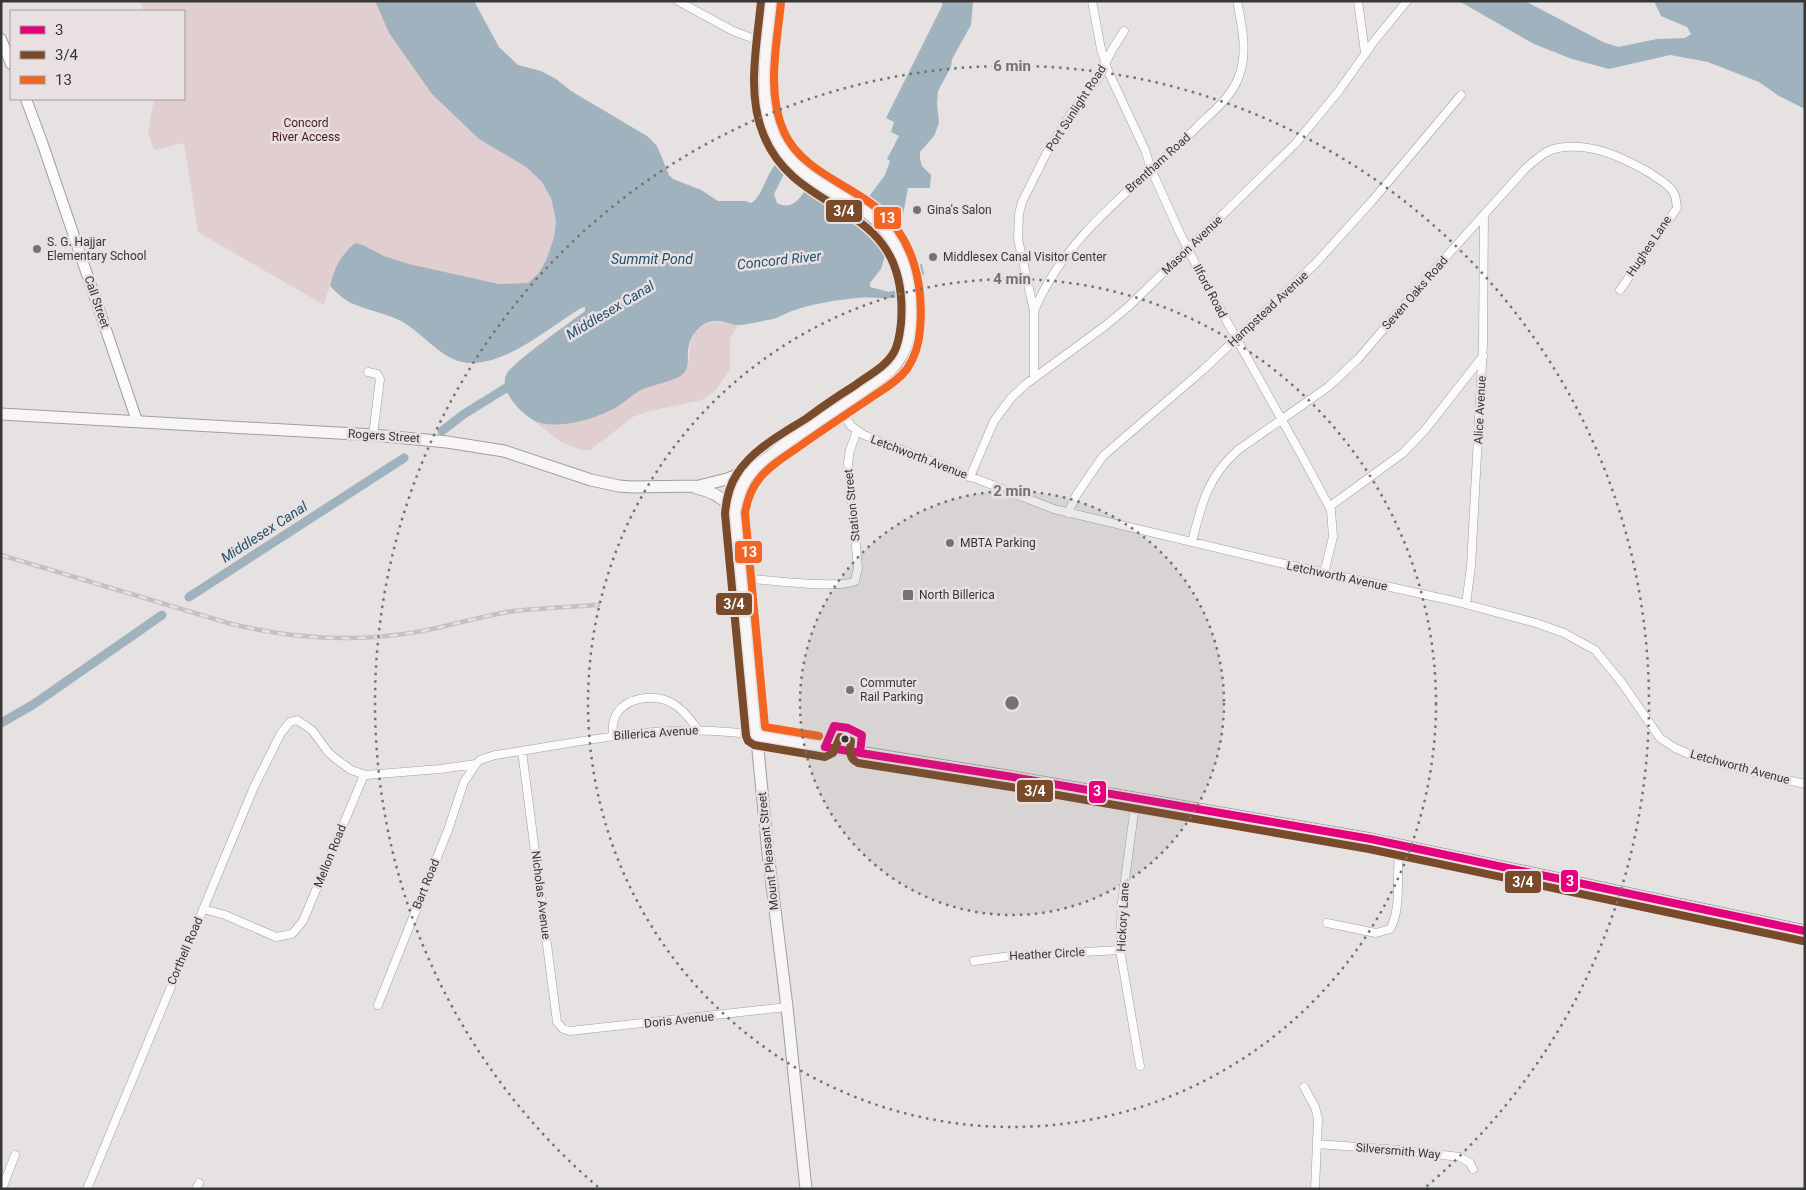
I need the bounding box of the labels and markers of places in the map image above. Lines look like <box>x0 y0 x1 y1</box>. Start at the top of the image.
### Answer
place label: Gina's Salon <box>927 203 992 217</box>
marker: Gina's Salon <box>911 204 923 216</box>
place label: S. G. Hajjar Elementary School <box>47 235 147 263</box>
marker: S. G. Hajjar Elementary School <box>31 243 43 255</box>
place label: Middlesex Canal Visitor Center <box>943 250 1107 264</box>
marker: Middlesex Canal Visitor Center <box>927 251 939 263</box>
place label: MBTA Parking <box>960 536 1036 550</box>
marker: MBTA Parking <box>944 537 956 549</box>
marker: North Billerica <box>901 588 915 602</box>
place label: North Billerica <box>919 588 995 602</box>
place label: Commuter Rail Parking <box>860 676 923 704</box>
marker: Commuter Rail Parking <box>844 684 856 696</box>
centre of rings <box>1003 694 1021 712</box>
unlabelled marker <box>840 734 850 744</box>

